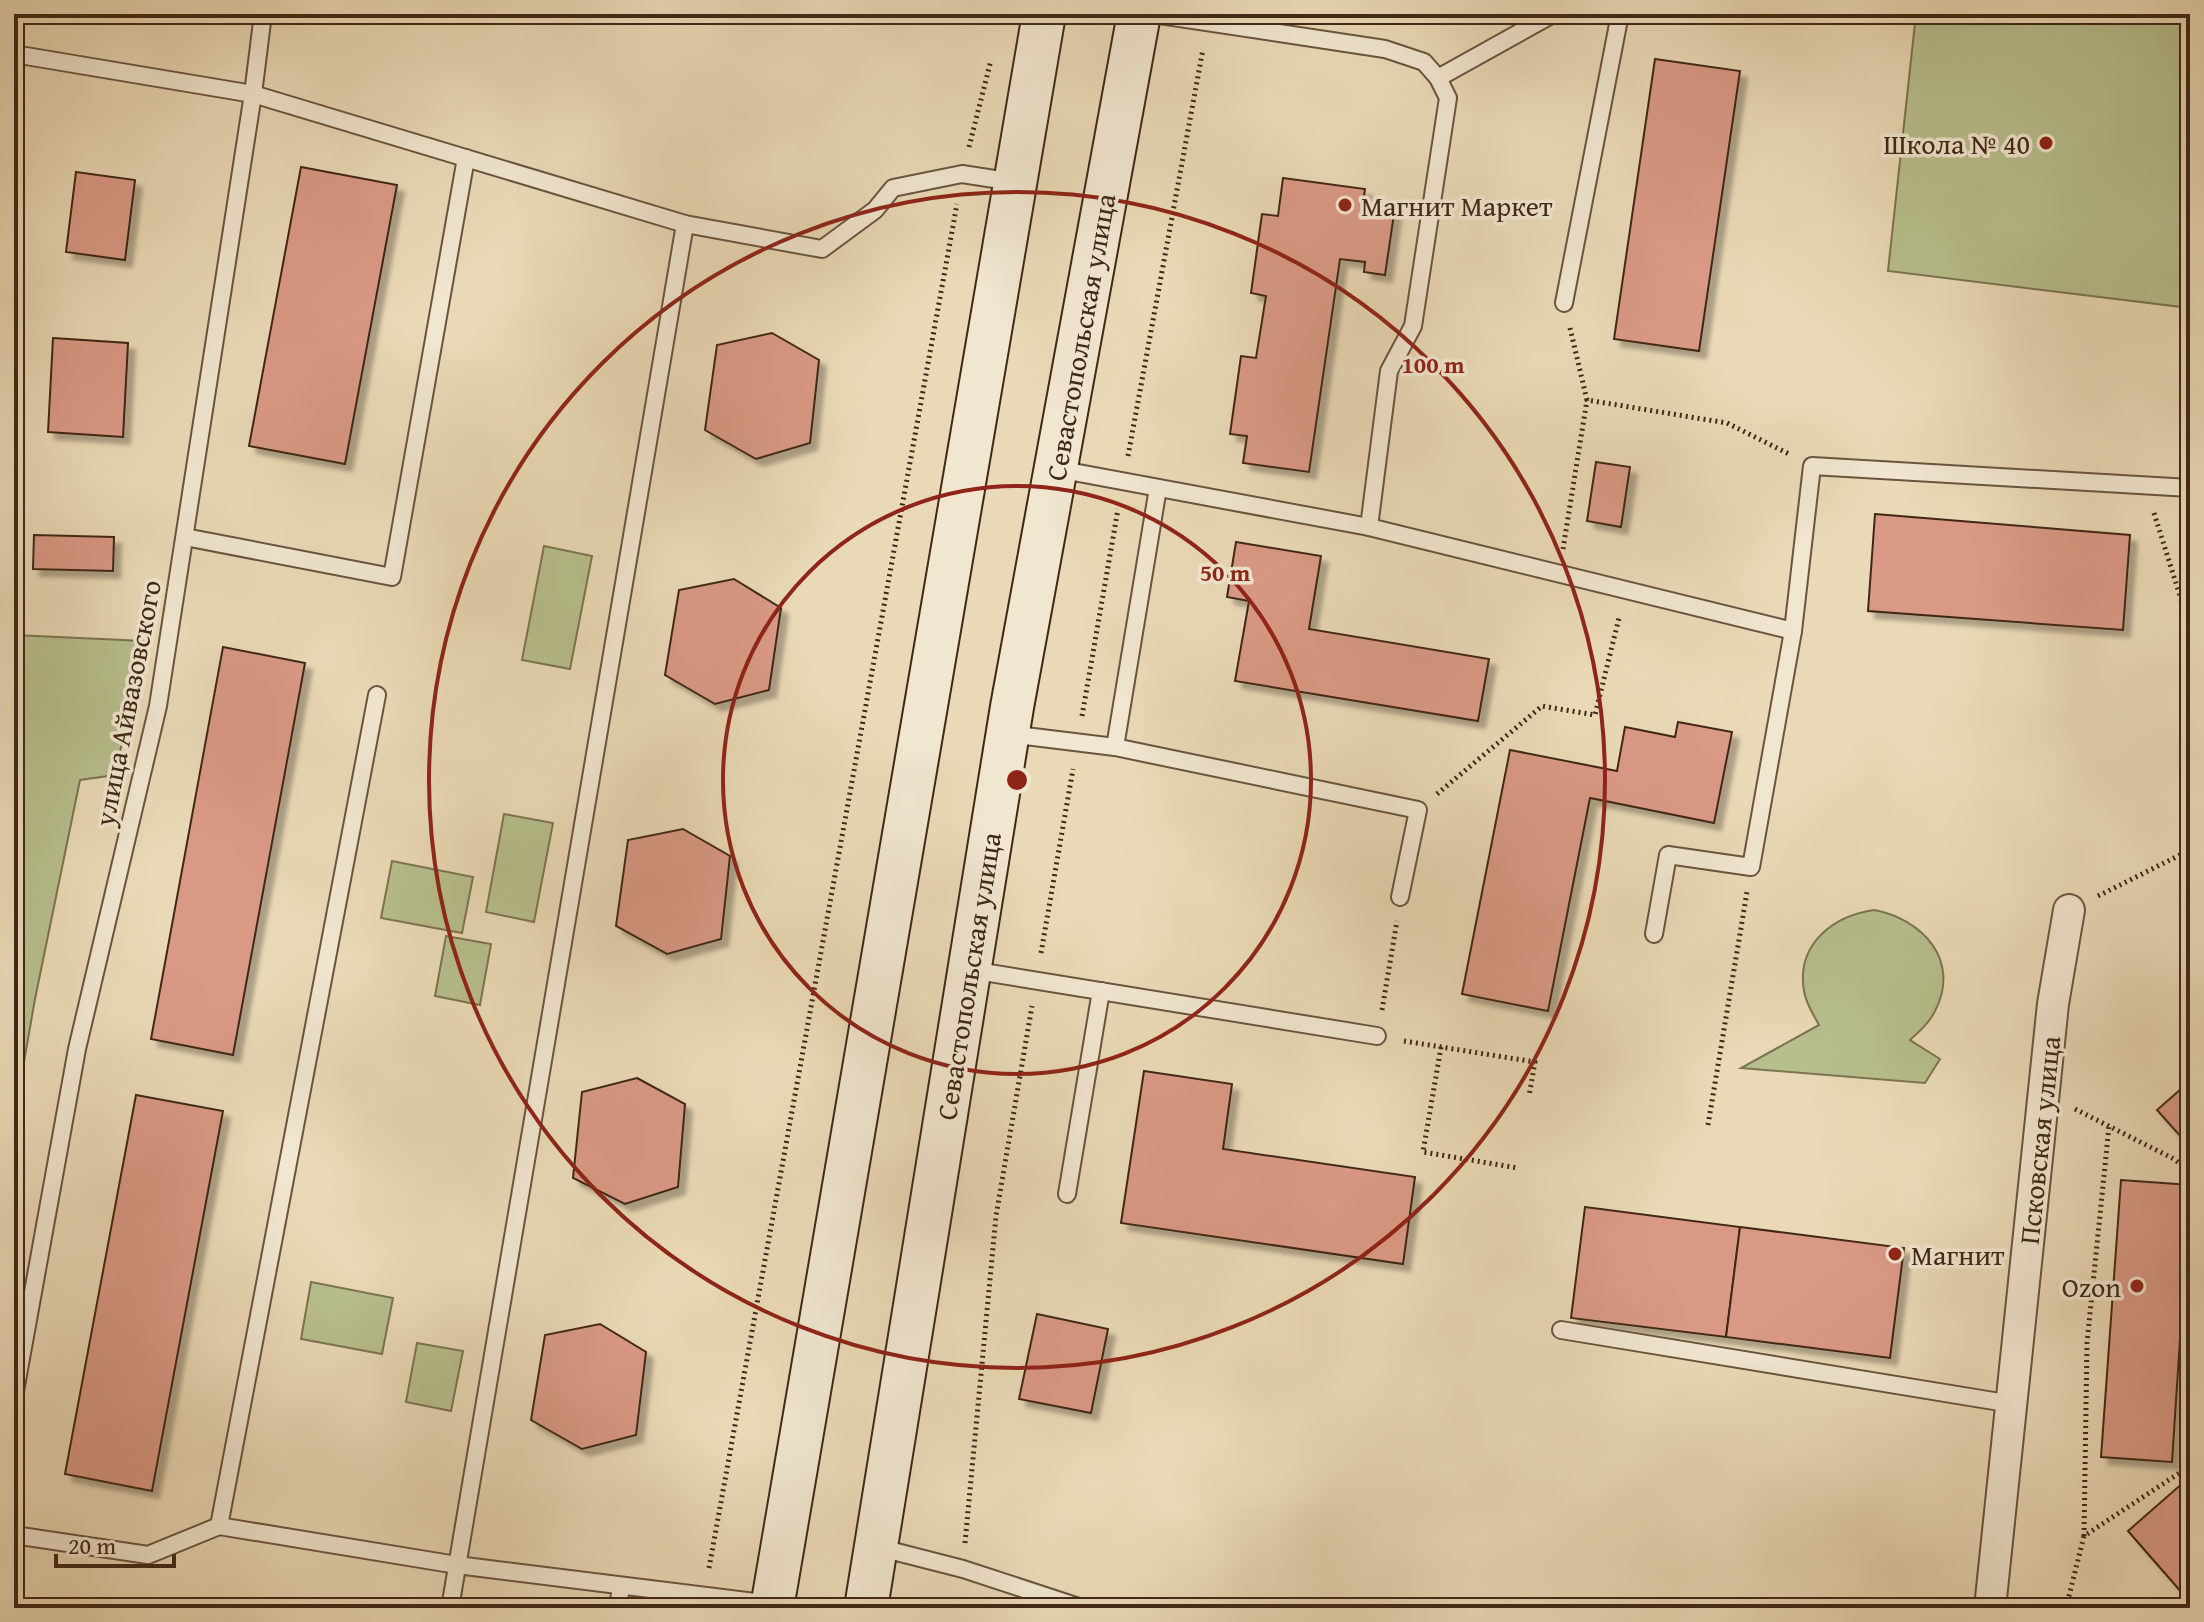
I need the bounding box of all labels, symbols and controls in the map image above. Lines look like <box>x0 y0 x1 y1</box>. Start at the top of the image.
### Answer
place label: Школа № 40 <box>1883 123 2030 164</box>
marker: Школа № 40 <box>2037 134 2055 152</box>
place label: Магнит Маркет <box>1361 185 1553 226</box>
street label: Севастопольская улица <box>1035 190 1126 484</box>
marker: Магнит Маркет <box>1336 196 1354 214</box>
text: 100 m <box>1401 347 1465 382</box>
text: 50 m <box>1200 555 1251 590</box>
street label: улица Айвазовского <box>83 576 171 831</box>
centre of rings <box>1003 766 1031 794</box>
street label: Севастопольская улица <box>925 829 1011 1123</box>
street label: Псковская улица <box>2008 1033 2070 1246</box>
place label: Магнит <box>1911 1234 2005 1275</box>
marker: Магнит <box>1886 1245 1904 1263</box>
place label: Ozon <box>2062 1266 2121 1307</box>
marker: Ozon <box>2128 1277 2146 1295</box>
scale bar <box>56 1518 174 1568</box>
text: 20 m <box>68 1528 116 1563</box>

